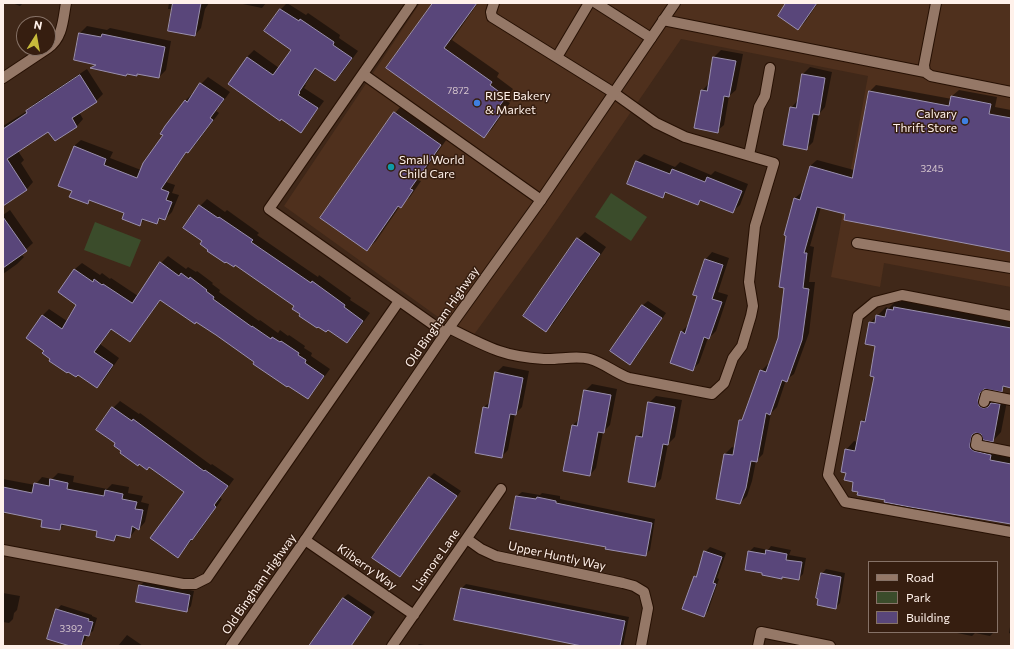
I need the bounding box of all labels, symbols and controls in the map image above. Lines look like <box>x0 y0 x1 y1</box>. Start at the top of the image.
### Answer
north arrow <box>16 16 56 56</box>
text: N <box>33 18 43 32</box>
house number: 7872 <box>447 85 469 97</box>
place label: RISE Bakery & Market <box>485 89 550 117</box>
marker: RISE Bakery & Market <box>472 98 482 108</box>
place label: Calvary Thrift Store <box>893 107 957 135</box>
marker: Calvary Thrift Store <box>960 116 970 126</box>
place label: Small World Child Care <box>399 153 465 181</box>
marker: Small World Child Care <box>386 162 396 172</box>
house number: 3245 <box>921 163 943 175</box>
street label: Old Bingham Highway <box>402 264 482 370</box>
street label: Lismore Lane <box>409 526 463 594</box>
street label: Old Bingham Highway <box>219 531 299 637</box>
street label: Upper Huntly Way <box>507 539 607 573</box>
street label: Kilberry Way <box>334 541 400 593</box>
legend <box>868 561 998 633</box>
text: Road <box>906 570 934 584</box>
text: Park <box>906 590 931 604</box>
text: Building <box>906 610 950 624</box>
house number: 3392 <box>60 623 82 635</box>

